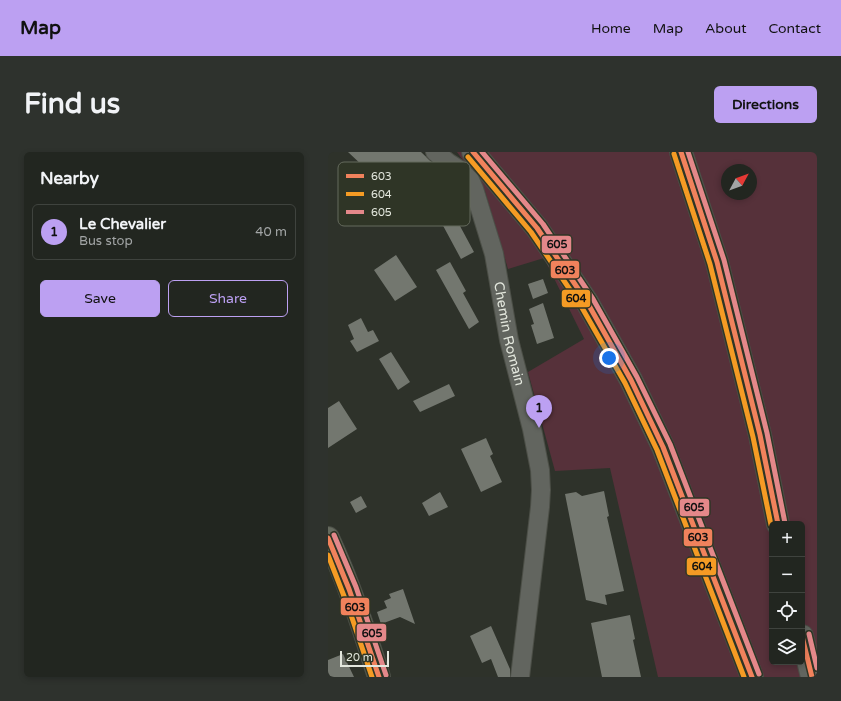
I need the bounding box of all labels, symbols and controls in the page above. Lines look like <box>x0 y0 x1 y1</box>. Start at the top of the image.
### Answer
text: Map <box>20 17 61 39</box>
text: Home <box>591 20 631 37</box>
text: Map <box>653 20 683 37</box>
text: About <box>705 20 747 37</box>
text: Contact <box>769 20 821 37</box>
button: Directions <box>714 86 817 123</box>
text: Find us <box>24 87 120 121</box>
legend <box>338 162 470 226</box>
north arrow <box>721 164 757 200</box>
text: Nearby <box>40 168 99 189</box>
text: 603 <box>371 170 392 183</box>
text: 604 <box>371 188 392 201</box>
text: 605 <box>371 206 392 219</box>
text: Le Chevalier <box>79 215 166 233</box>
text: 1 <box>50 224 58 240</box>
text: 40 m <box>255 224 287 240</box>
text: Bus stop <box>79 233 133 249</box>
line badge: 605 <box>541 235 572 254</box>
text: 605 <box>547 238 567 251</box>
line badge: 603 <box>550 260 580 279</box>
text: 603 <box>555 264 575 277</box>
button: Save <box>40 280 160 317</box>
button: Share <box>168 280 288 317</box>
street label: Chemin Romain <box>490 280 528 388</box>
line badge: 604 <box>561 289 591 308</box>
text: 604 <box>566 292 586 305</box>
your location <box>599 348 619 368</box>
pin: 1 <box>526 395 552 428</box>
line badge: 605 <box>679 498 710 517</box>
text: 605 <box>684 501 704 514</box>
map controls <box>769 521 805 665</box>
button: + <box>769 521 805 557</box>
line badge: 603 <box>683 528 713 547</box>
text: 603 <box>688 531 708 544</box>
line badge: 604 <box>686 557 717 576</box>
button: − <box>769 557 805 593</box>
text: 604 <box>692 560 712 573</box>
button: locate <box>769 593 805 629</box>
line badge: 603 <box>340 597 370 616</box>
text: 603 <box>345 601 365 614</box>
line badge: 605 <box>356 623 387 642</box>
text: 605 <box>362 627 382 640</box>
button: layers <box>769 629 805 665</box>
scale bar <box>340 649 389 668</box>
text: 20 m <box>346 651 373 664</box>

